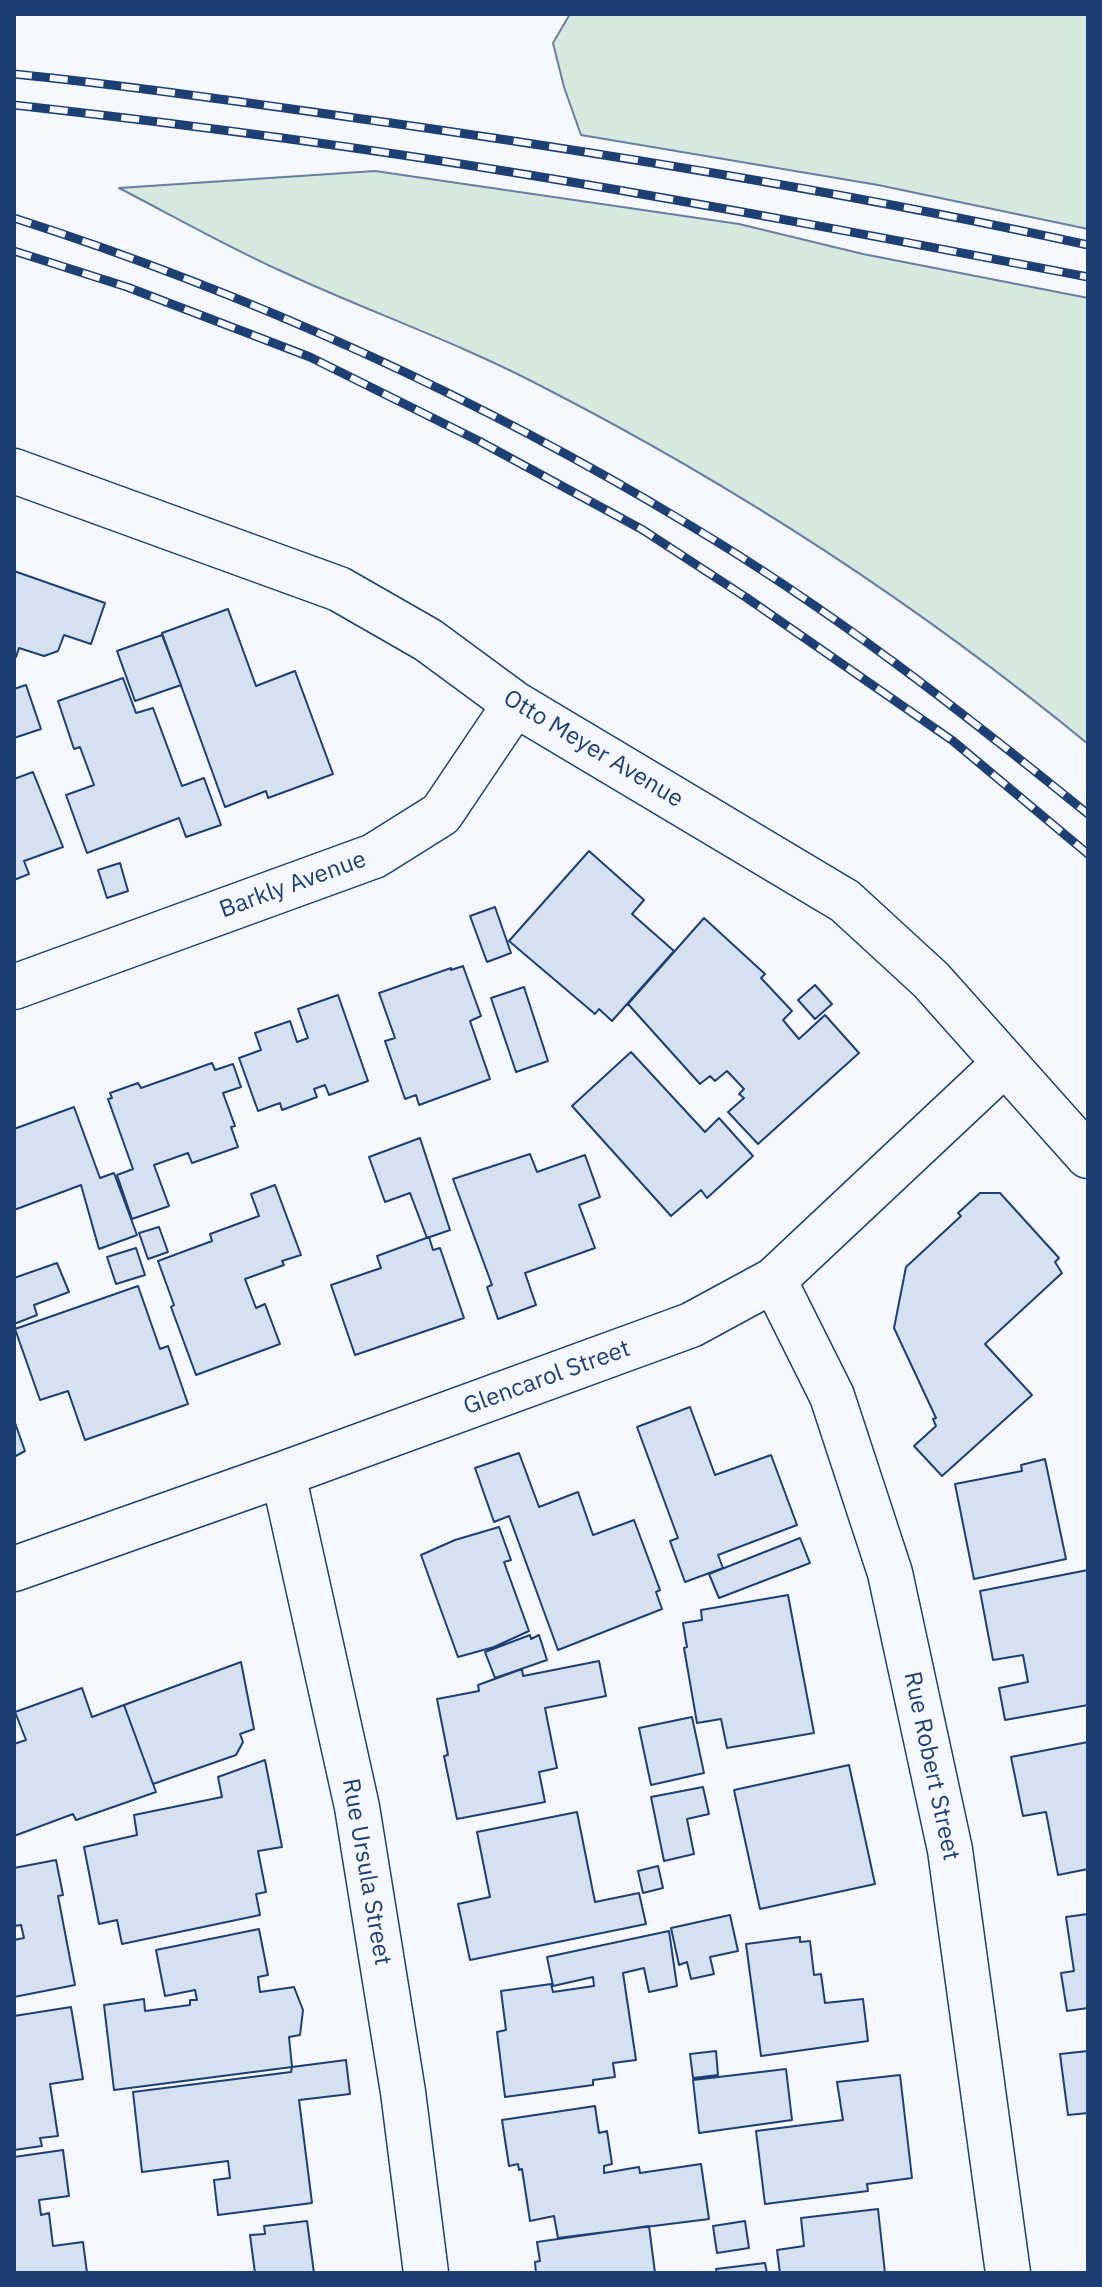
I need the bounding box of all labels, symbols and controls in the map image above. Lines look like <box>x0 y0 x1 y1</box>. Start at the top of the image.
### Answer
street label: Otto Meyer Avenue <box>498 684 688 814</box>
street label: Barkly Avenue <box>216 845 370 925</box>
street label: Glencarol Street <box>460 1335 634 1421</box>
street label: Rue Robert Street <box>897 1669 965 1863</box>
street label: Rue Ursula Street <box>335 1776 397 1968</box>

